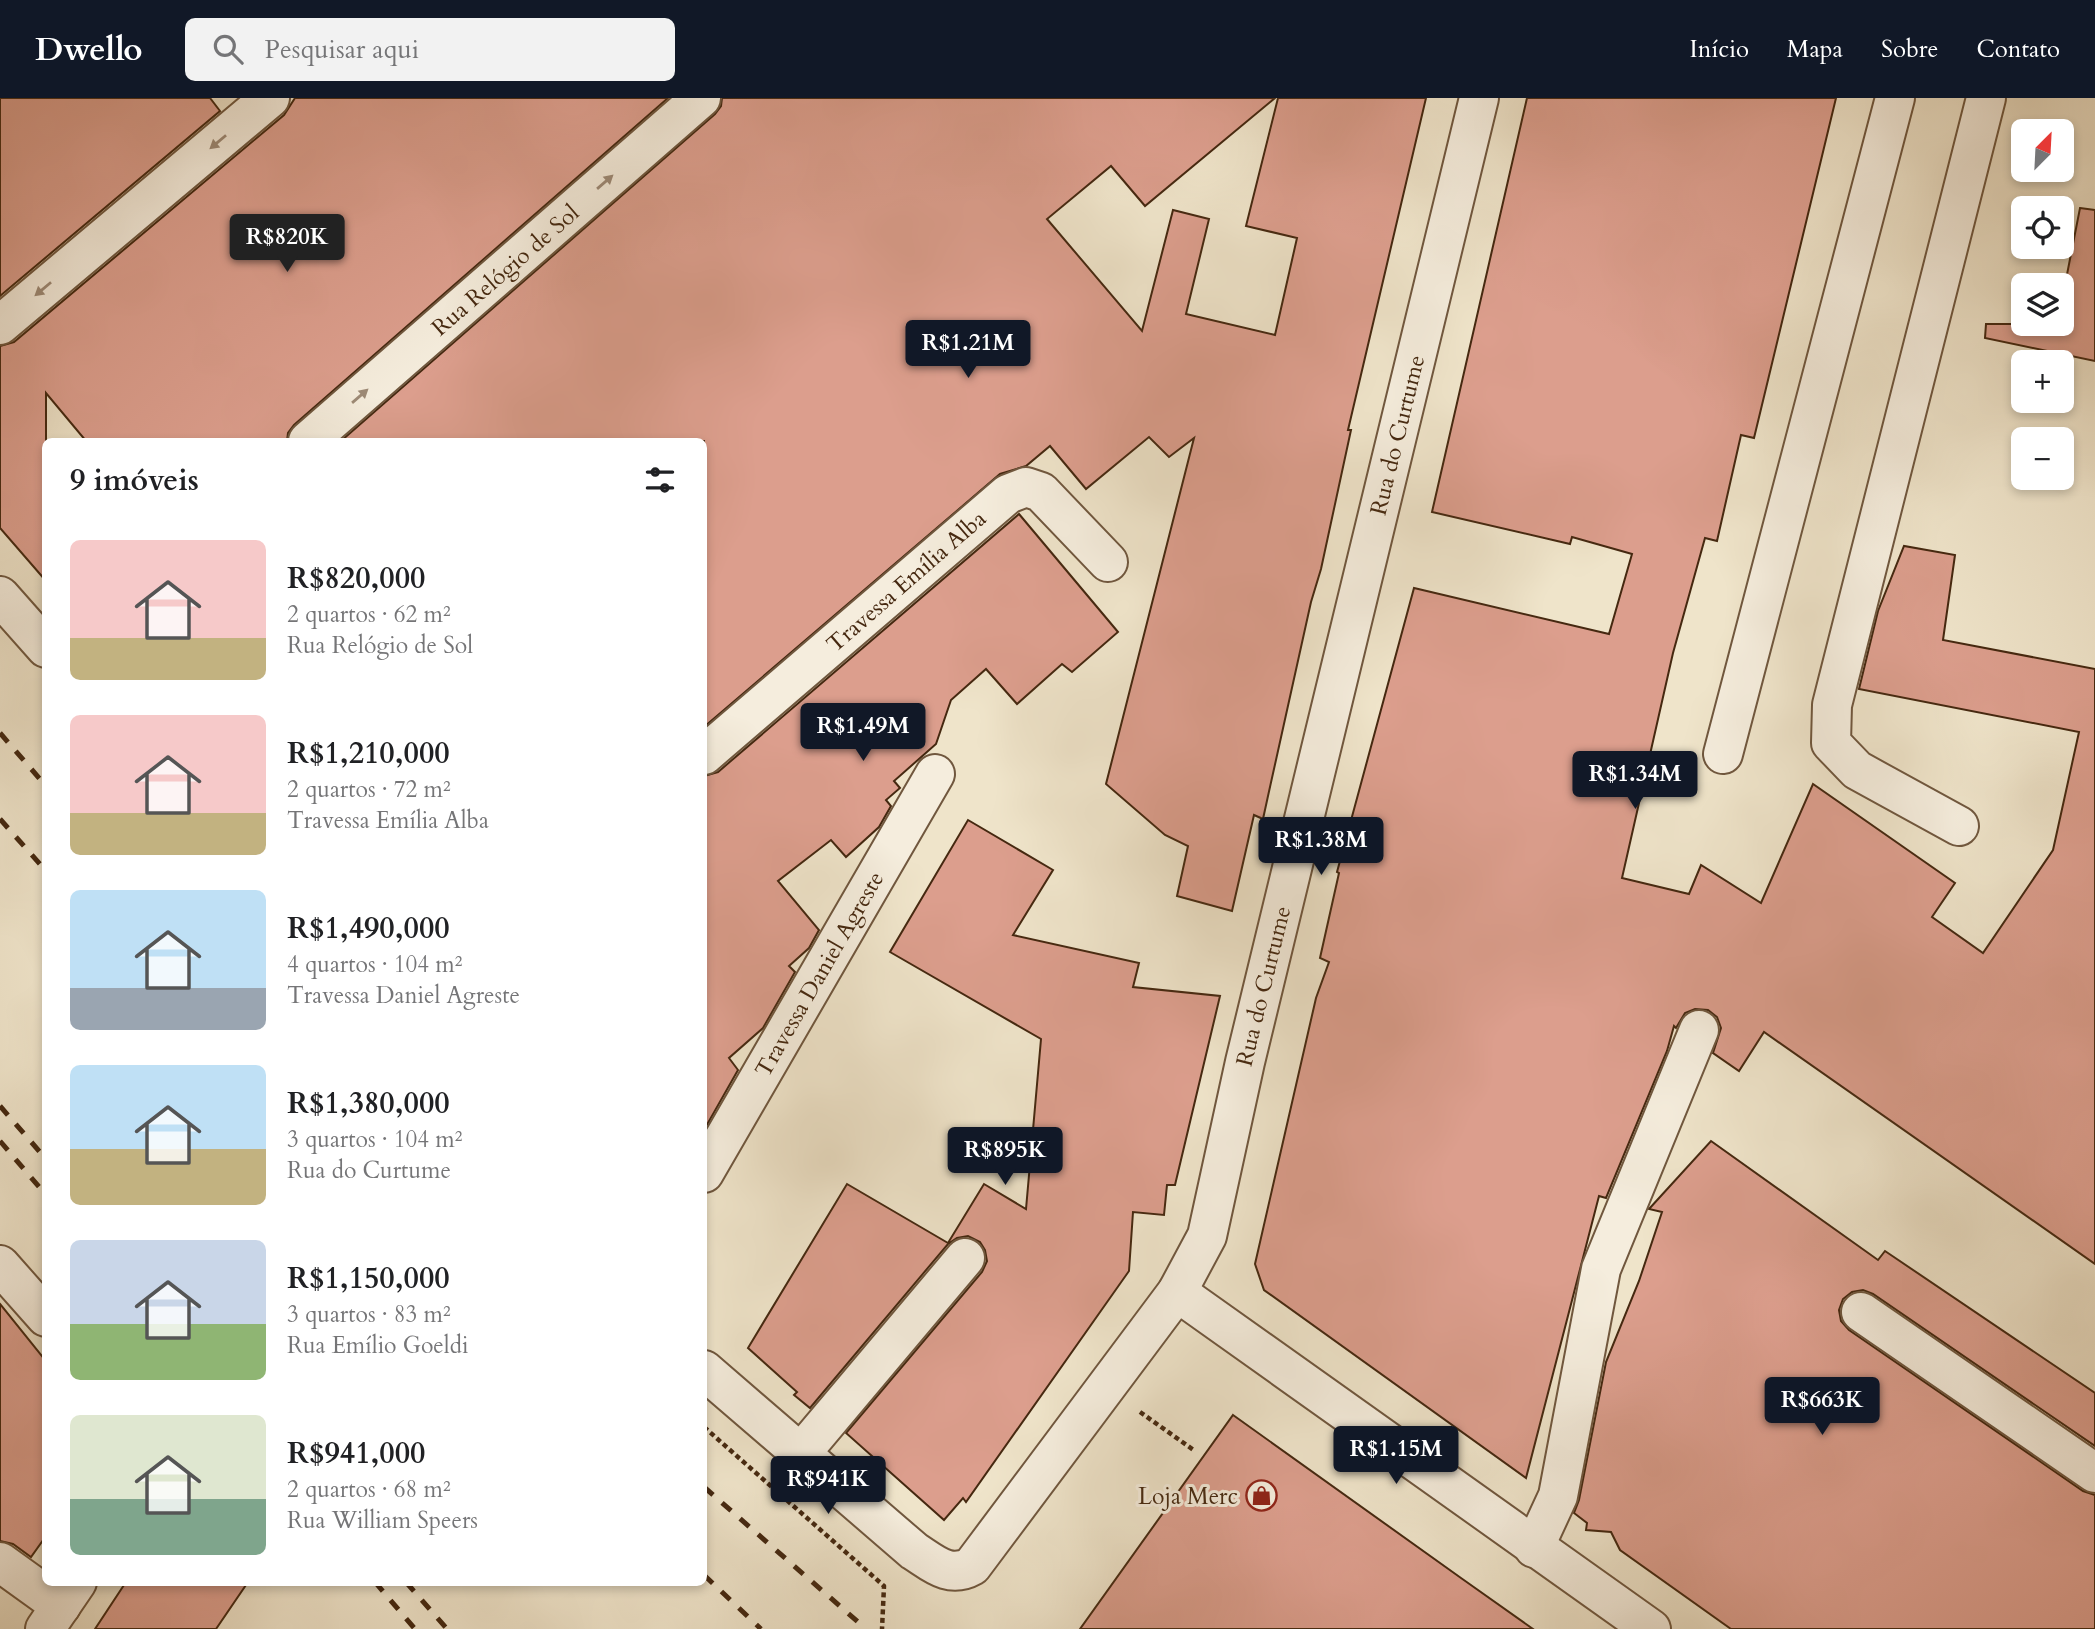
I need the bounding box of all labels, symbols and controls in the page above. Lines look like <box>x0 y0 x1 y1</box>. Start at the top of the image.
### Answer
search box <box>185 18 675 81</box>
text: Dwello <box>35 27 143 72</box>
icon: search <box>209 30 247 68</box>
text: Pesquisar aqui <box>265 32 419 67</box>
text: Início <box>1690 33 1749 66</box>
text: Mapa <box>1787 33 1843 66</box>
text: Sobre <box>1881 33 1939 66</box>
text: Contato <box>1977 33 2060 66</box>
north arrow <box>2011 119 2074 182</box>
map controls <box>2011 119 2074 490</box>
one-way arrow <box>209 135 227 150</box>
one-way arrow <box>596 174 614 190</box>
button: locate <box>2011 196 2074 259</box>
street label: Rua Relógio de Sol <box>425 198 586 343</box>
pin: R$820K <box>230 214 344 274</box>
text: R$820K <box>246 221 328 252</box>
button: layers <box>2011 273 2074 336</box>
one-way arrow <box>35 281 53 296</box>
pin: R$1.21M <box>903 320 1033 380</box>
text: R$1.21M <box>921 327 1015 358</box>
button: + <box>2011 350 2074 413</box>
street label: Rua do Curtume <box>1363 352 1432 518</box>
one-way arrow <box>351 389 368 404</box>
button: − <box>2011 427 2074 490</box>
text: 9 imóveis <box>70 460 199 501</box>
icon: filters <box>641 461 679 499</box>
street label: Travessa Emília Alba <box>820 503 993 659</box>
text: R$820,000 <box>287 558 425 599</box>
icon: home <box>126 568 210 652</box>
text: 2 quartos · 62 m² <box>287 599 451 630</box>
text: Rua Relógio de Sol <box>287 630 473 661</box>
pin: R$1.49M <box>798 704 928 763</box>
text: R$1.49M <box>816 710 910 741</box>
text: R$1,210,000 <box>287 733 450 774</box>
icon: home <box>126 743 210 827</box>
pin: R$1.34M <box>1570 752 1700 811</box>
text: R$1.34M <box>1588 758 1682 789</box>
text: 2 quartos · 72 m² <box>287 774 451 805</box>
text: Travessa Emília Alba <box>287 805 489 836</box>
pin: R$1.38M <box>1256 818 1386 877</box>
text: R$1.38M <box>1274 824 1368 855</box>
street label: Travessa Daniel Agreste <box>748 866 891 1083</box>
street label: Rua do Curtume <box>1229 903 1298 1069</box>
text: R$1,490,000 <box>287 908 450 949</box>
icon: home <box>126 918 210 1002</box>
text: 4 quartos · 104 m² <box>287 949 462 980</box>
text: Travessa Daniel Agreste <box>287 980 520 1011</box>
text: R$1,380,000 <box>287 1083 450 1124</box>
icon: home <box>126 1093 210 1177</box>
text: 3 quartos · 104 m² <box>287 1124 462 1155</box>
pin: R$895K <box>948 1128 1062 1187</box>
text: R$895K <box>964 1134 1046 1165</box>
text: Rua do Curtume <box>287 1155 451 1186</box>
text: R$1,150,000 <box>287 1258 450 1299</box>
icon: home <box>126 1268 210 1352</box>
text: 3 quartos · 83 m² <box>287 1299 451 1330</box>
text: Rua Emílio Goeldi <box>287 1330 468 1361</box>
pin: R$663K <box>1765 1378 1879 1437</box>
text: R$663K <box>1781 1384 1863 1415</box>
pin: R$1.15M <box>1331 1426 1461 1486</box>
text: R$941,000 <box>287 1433 425 1474</box>
text: R$1.15M <box>1349 1433 1443 1464</box>
icon: home <box>126 1443 210 1527</box>
pin: R$941K <box>771 1456 885 1516</box>
text: R$941K <box>787 1463 869 1494</box>
text: 2 quartos · 68 m² <box>287 1474 451 1505</box>
shop icon: Loja Merc <box>1244 1479 1278 1513</box>
place label: Loja Merc <box>1138 1481 1238 1512</box>
text: Rua William Speers <box>287 1505 478 1536</box>

